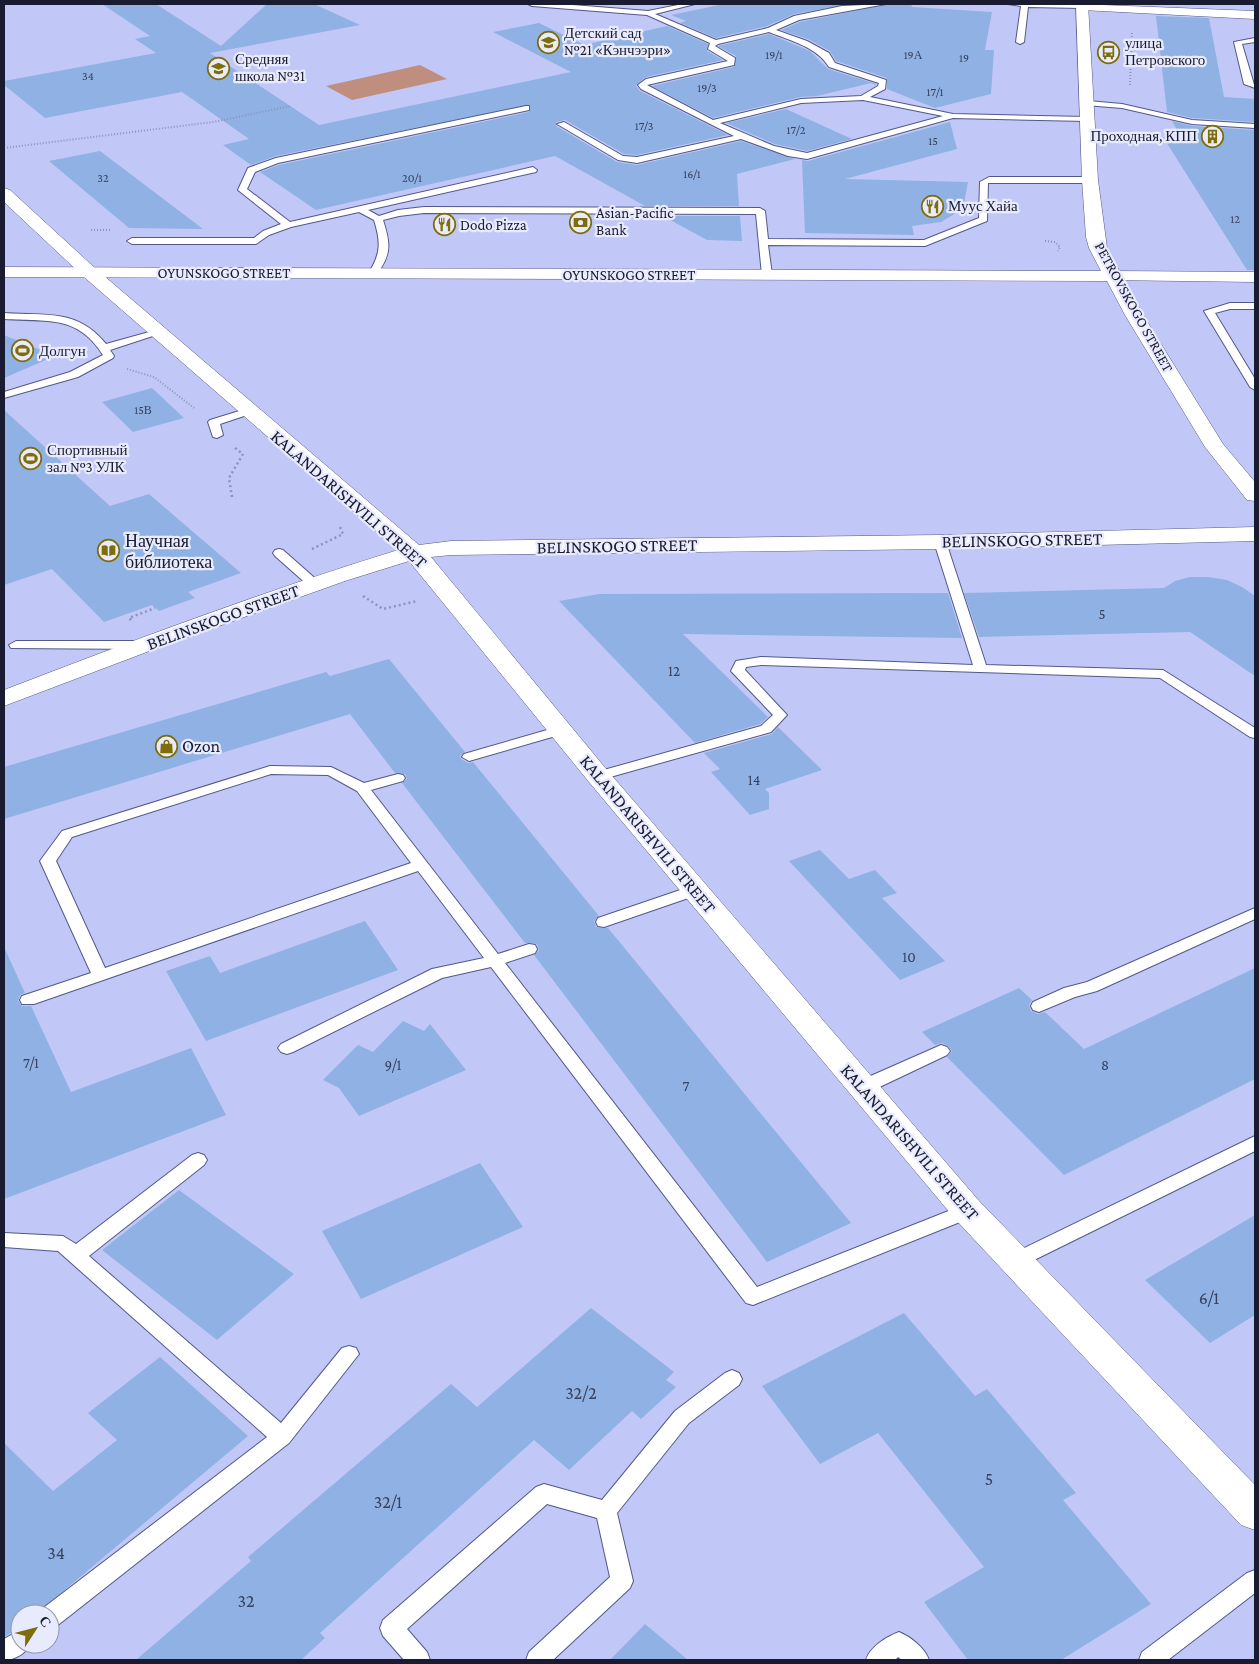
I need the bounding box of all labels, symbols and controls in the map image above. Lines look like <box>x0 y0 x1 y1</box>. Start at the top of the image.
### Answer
place label: Детский сад №21 «Кэнчээри» <box>564 25 671 58</box>
school or university icon: Детский сад №21 «Кэнчээри» <box>536 30 560 54</box>
place label: улица Петровского <box>1125 35 1205 68</box>
bus stop icon: улица Петровского <box>1097 40 1121 64</box>
house number: 19/1 <box>765 48 783 62</box>
house number: 19А <box>904 48 923 62</box>
place label: Средняя школа №31 <box>235 51 305 84</box>
house number: 19 <box>959 51 969 65</box>
school or university icon: Средняя школа №31 <box>207 56 231 80</box>
house number: 34 <box>82 69 94 83</box>
house number: 19/3 <box>697 81 717 95</box>
house number: 17/1 <box>927 85 943 99</box>
house number: 17/3 <box>635 119 654 133</box>
house number: 17/2 <box>787 123 806 137</box>
building icon: Проходная, КПП <box>1201 124 1225 148</box>
place label: Проходная, КПП <box>1090 128 1197 144</box>
house number: 15 <box>928 134 938 148</box>
house number: 16/1 <box>683 167 701 181</box>
house number: 32 <box>97 171 109 185</box>
house number: 20/1 <box>402 171 422 185</box>
restaurant icon: Муус Хайа <box>920 194 944 218</box>
place label: Муус Хайа <box>948 198 1018 214</box>
place label: Asian-Pacific Bank <box>596 205 674 238</box>
bank icon: Asian-Pacific Bank <box>568 210 592 234</box>
house number: 12 <box>1230 212 1240 226</box>
restaurant icon: Dodo Pizza <box>432 213 456 237</box>
place label: Dodo Pizza <box>460 217 527 233</box>
street label: PETROVSKOGO STREET <box>1092 239 1176 375</box>
street label: OYUNSKOGO STREET <box>158 265 290 281</box>
street label: OYUNSKOGO STREET <box>563 267 695 283</box>
sports icon: Долгун <box>11 339 35 363</box>
place label: Долгун <box>39 343 86 359</box>
house number: 15В <box>134 403 152 417</box>
street label: KALANDARISHVILI STREET <box>267 426 431 572</box>
place label: Спортивный зал №3 УЛК <box>47 442 128 475</box>
sports icon: Спортивный зал №3 УЛК <box>19 447 43 471</box>
street label: BELINSKOGO STREET <box>941 529 1103 551</box>
place label: Научная библиотека <box>125 531 212 572</box>
street label: BELINSKOGO STREET <box>536 535 698 557</box>
library icon: Научная библиотека <box>97 539 121 563</box>
street label: BELINSKOGO STREET <box>144 580 302 654</box>
house number: 5 <box>1098 606 1106 622</box>
house number: 12 <box>668 663 680 679</box>
shop icon: Ozon <box>154 734 178 758</box>
place label: Ozon <box>182 736 221 756</box>
street label: KALANDARISHVILI STREET <box>576 751 720 917</box>
house number: 14 <box>748 772 760 788</box>
house number: 10 <box>902 949 916 965</box>
house number: 7/1 <box>23 1055 39 1071</box>
house number: 9/1 <box>385 1057 401 1073</box>
house number: 8 <box>1101 1057 1109 1073</box>
street label: KALANDARISHVILI STREET <box>837 1060 983 1224</box>
house number: 7 <box>683 1078 690 1094</box>
house number: 6/1 <box>1199 1288 1219 1308</box>
house number: 32/2 <box>565 1383 597 1403</box>
house number: 5 <box>985 1469 993 1489</box>
house number: 32/1 <box>374 1492 402 1512</box>
house number: 34 <box>47 1543 65 1563</box>
house number: 32 <box>237 1591 255 1611</box>
north arrow <box>10 1604 60 1654</box>
text: С <box>36 1613 55 1630</box>

